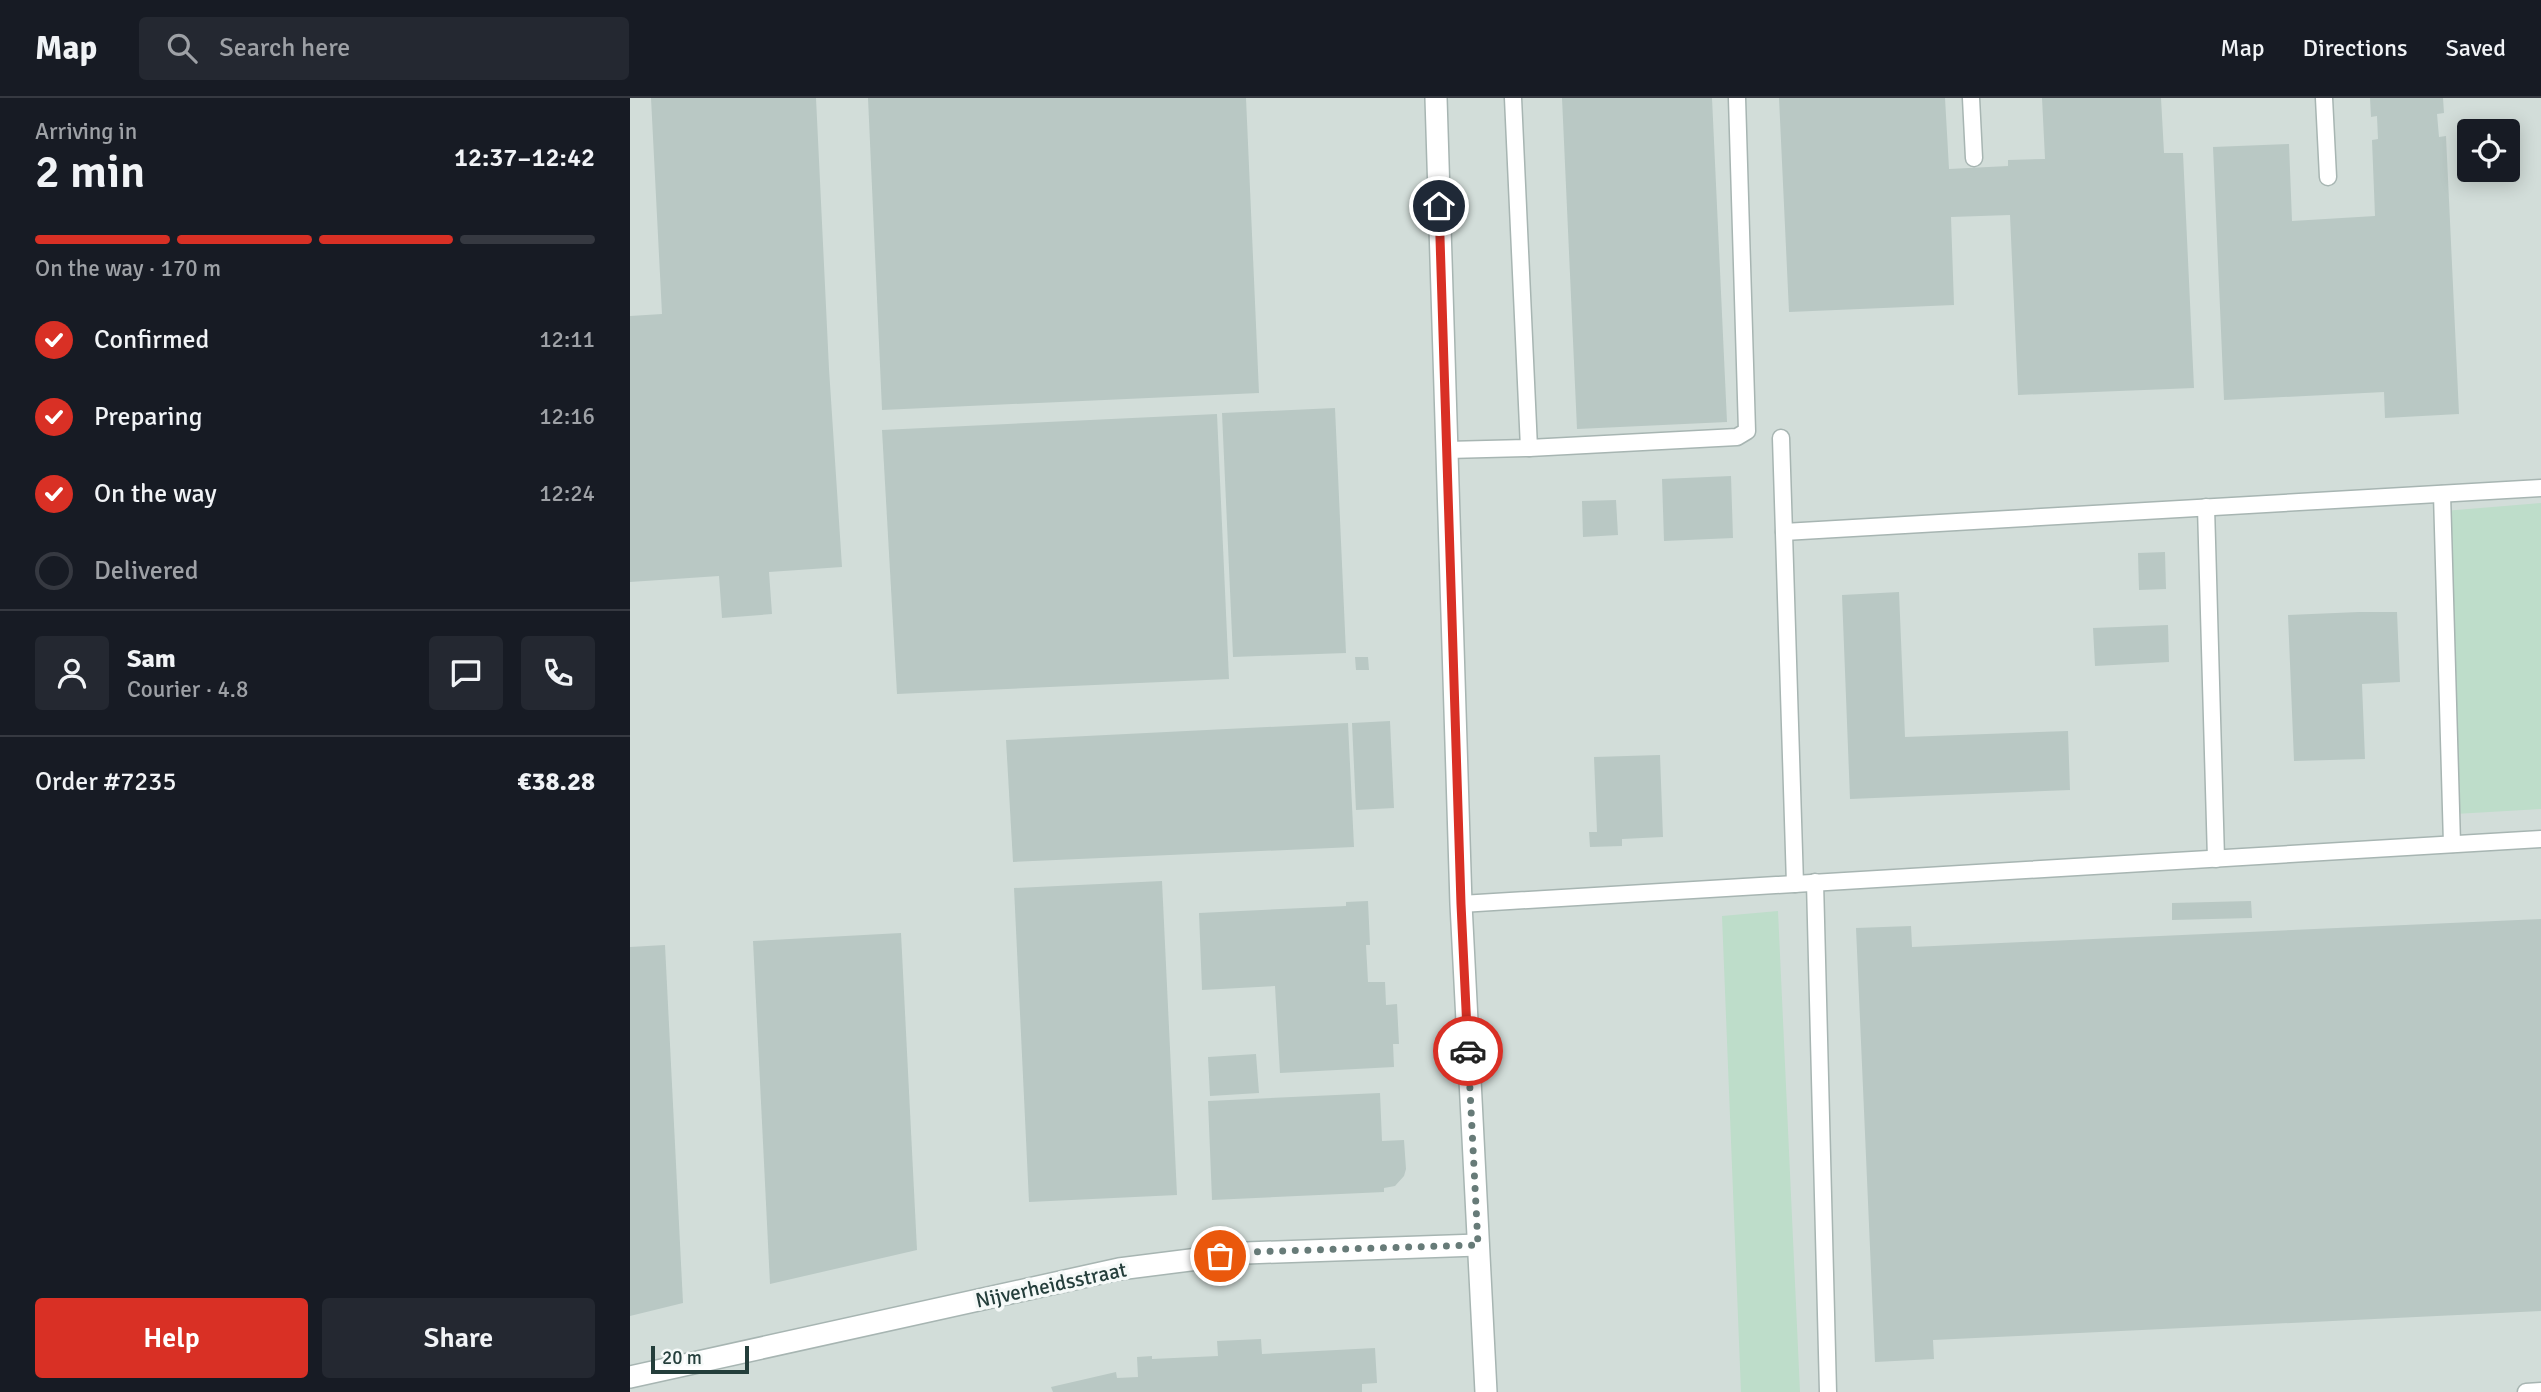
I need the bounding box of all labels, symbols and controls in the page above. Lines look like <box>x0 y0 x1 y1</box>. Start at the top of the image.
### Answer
search box <box>139 17 629 80</box>
text: Map <box>35 28 97 69</box>
icon: search <box>163 29 201 67</box>
text: Search here <box>219 32 350 64</box>
text: Map <box>2220 33 2265 63</box>
text: Directions <box>2303 33 2408 63</box>
text: Saved <box>2446 33 2506 63</box>
text: Arriving in <box>35 117 137 146</box>
map controls <box>2457 119 2520 182</box>
button: locate <box>2457 119 2520 182</box>
text: 12:37–12:42 <box>454 142 595 174</box>
text: 2 min <box>35 144 145 200</box>
pin <box>1409 176 1469 236</box>
icon: home <box>1420 187 1458 225</box>
text: On the way · 170 m <box>35 254 221 283</box>
icon: check <box>35 321 73 359</box>
text: Confirmed <box>94 324 209 356</box>
text: 12:11 <box>539 325 595 354</box>
icon: check <box>35 398 73 436</box>
text: Preparing <box>94 401 202 433</box>
text: 12:16 <box>539 402 595 431</box>
icon: check <box>35 475 73 513</box>
text: On the way <box>94 478 217 510</box>
text: 12:24 <box>539 479 595 508</box>
text: Delivered <box>94 555 199 587</box>
button: person <box>35 636 109 710</box>
button: chat <box>429 636 503 710</box>
button: phone <box>521 636 595 710</box>
text: Sam <box>127 643 176 675</box>
text: Courier · 4.8 <box>127 675 248 704</box>
text: Order #7235 <box>35 766 176 798</box>
text: €38.28 <box>517 766 595 798</box>
courier <box>1433 1016 1503 1086</box>
icon: car <box>1449 1032 1487 1070</box>
pin <box>1190 1226 1250 1286</box>
icon: bag <box>1201 1237 1239 1275</box>
street label: Nijverheidsstraat <box>973 1256 1129 1314</box>
button: Help <box>35 1298 308 1378</box>
button: Share <box>322 1298 595 1378</box>
scale bar <box>651 1343 749 1375</box>
text: 20 m <box>662 1346 702 1370</box>

